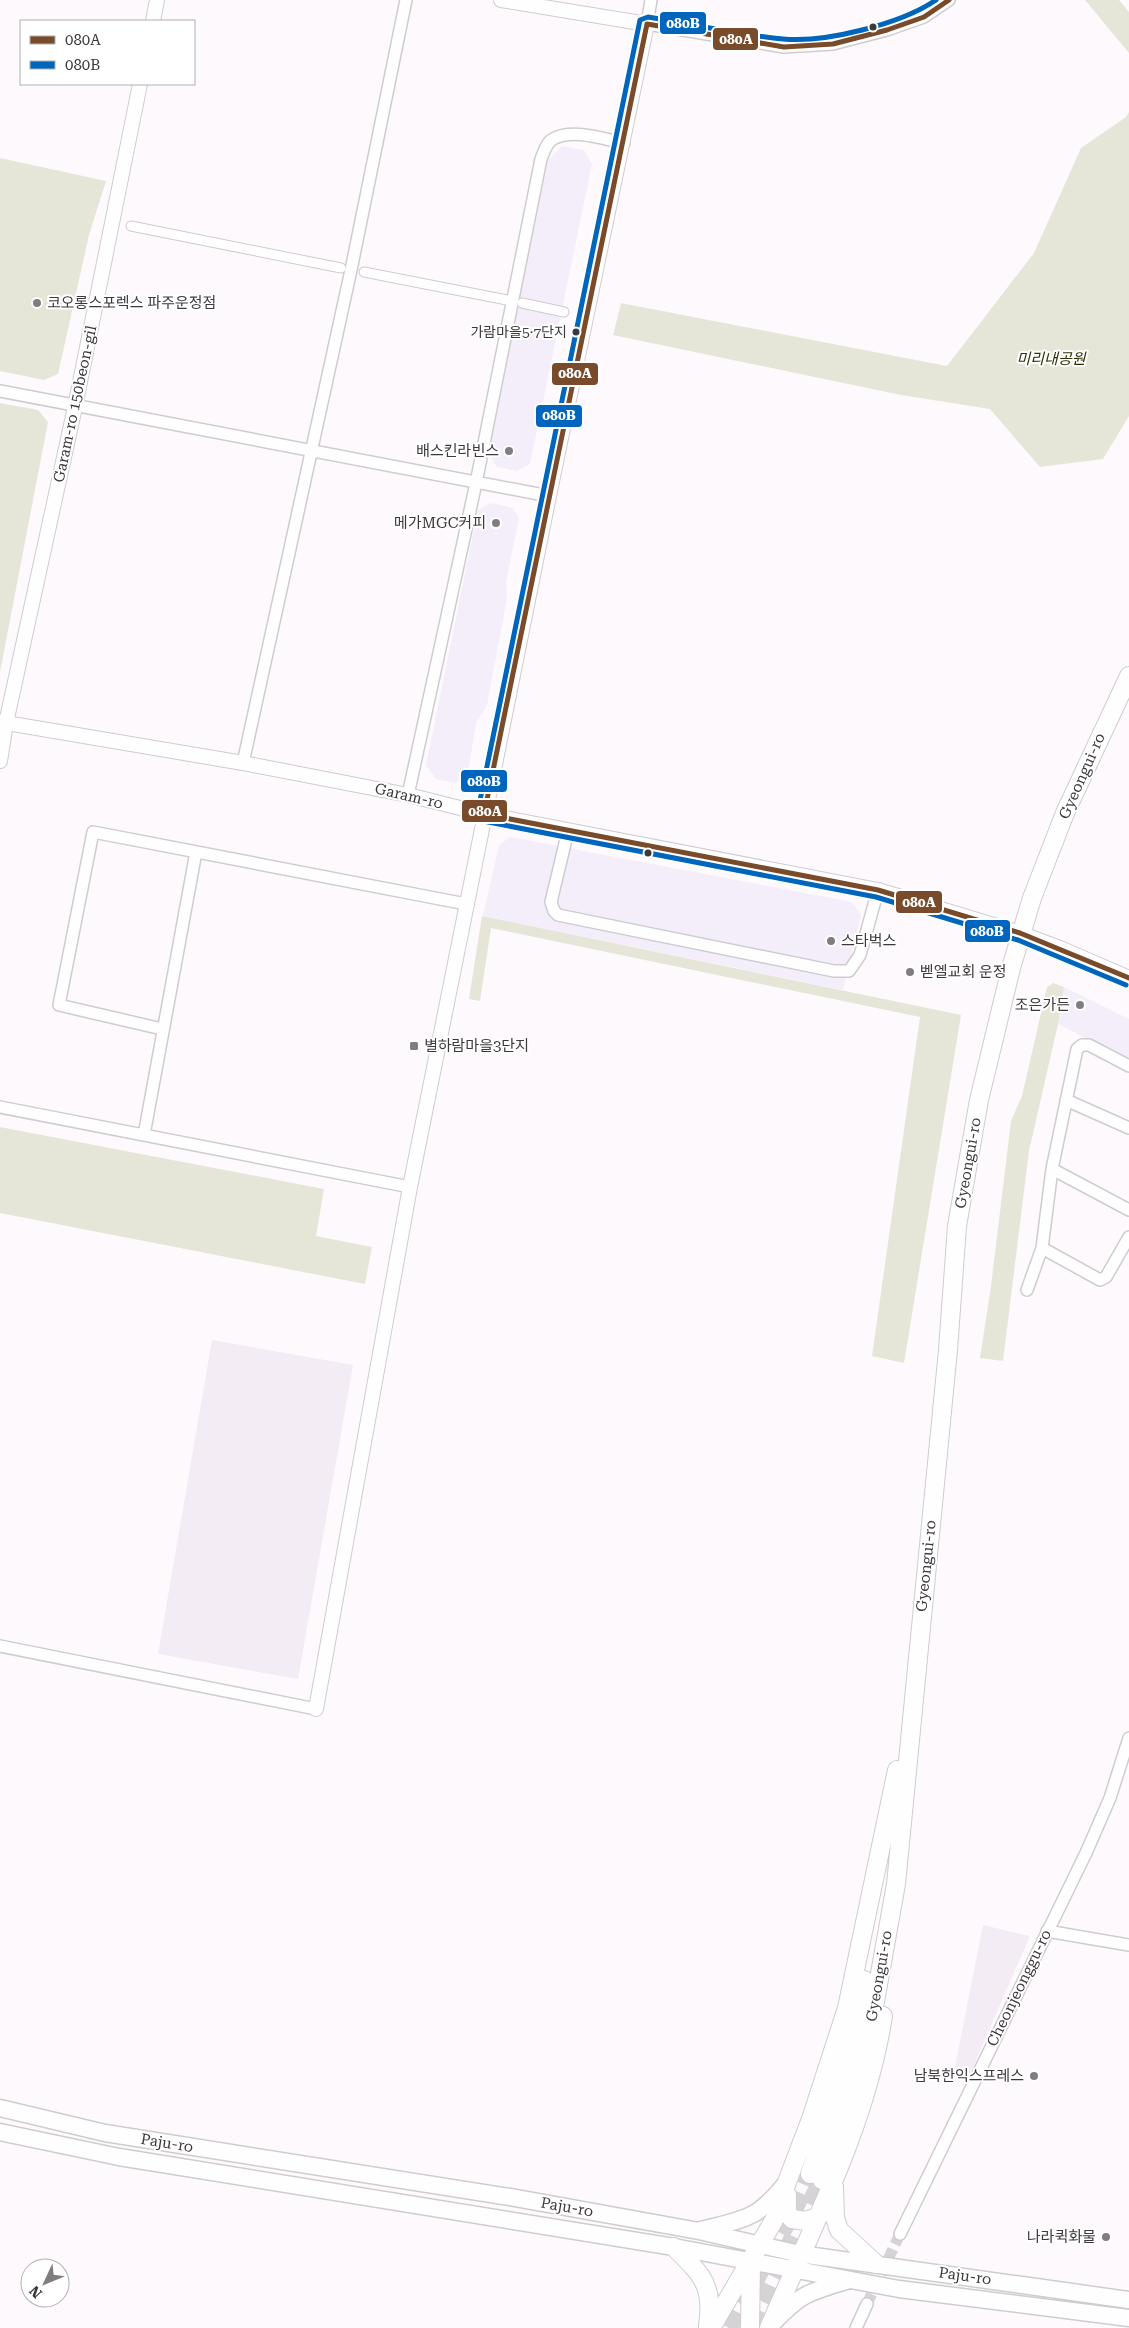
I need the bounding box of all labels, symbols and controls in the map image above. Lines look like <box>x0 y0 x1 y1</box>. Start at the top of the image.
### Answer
line badge: 080B <box>659 11 707 35</box>
text: 080B <box>666 15 700 31</box>
legend <box>20 20 195 85</box>
unlabelled marker <box>868 22 878 32</box>
line badge: 080A <box>712 27 759 51</box>
text: 080A <box>65 31 101 49</box>
text: 080A <box>719 31 753 47</box>
text: 080B <box>65 56 100 74</box>
place label: 코오롱스포렉스 파주운정점 <box>47 294 216 312</box>
marker: 코오롱스포렉스 파주운정점 <box>31 297 43 309</box>
street label: Garam-ro 150beon-gil <box>50 323 101 484</box>
place label: 가람마을5·7단지 <box>470 324 567 340</box>
marker: 가람마을5·7단지 <box>571 327 581 337</box>
park label: 미리내공원 <box>1016 350 1087 368</box>
line badge: 080A <box>551 362 599 386</box>
text: 080A <box>558 365 592 381</box>
line badge: 080B <box>535 404 583 428</box>
text: 080B <box>542 407 576 423</box>
place label: 배스킨라빈스 <box>416 442 499 460</box>
marker: 배스킨라빈스 <box>503 445 515 457</box>
place label: 메가MGC커피 <box>394 514 486 532</box>
marker: 메가MGC커피 <box>490 517 502 529</box>
street label: Gyeongui-ro <box>1055 730 1109 822</box>
line badge: 080B <box>460 769 508 793</box>
text: 080B <box>467 773 501 789</box>
street label: Garam-ro <box>373 779 445 813</box>
line badge: 080A <box>461 799 508 823</box>
text: 080A <box>468 803 502 819</box>
unlabelled marker <box>643 848 653 858</box>
line badge: 080A <box>895 890 943 914</box>
text: 080A <box>902 894 936 910</box>
line badge: 080B <box>964 919 1011 943</box>
text: 080B <box>970 923 1004 939</box>
place label: 스타벅스 <box>841 932 896 950</box>
marker: 스타벅스 <box>825 935 837 947</box>
place label: 벧엘교회 운정 <box>920 963 1007 981</box>
marker: 벧엘교회 운정 <box>904 966 916 978</box>
place label: 조은가든 <box>1015 996 1070 1014</box>
marker: 조은가든 <box>1074 999 1086 1011</box>
place label: 별하람마을3단지 <box>424 1037 529 1055</box>
marker: 별하람마을3단지 <box>408 1040 420 1052</box>
street label: Gyeongui-ro <box>951 1116 985 1210</box>
street label: Gyeongui-ro <box>912 1519 940 1613</box>
street label: Cheonjeonggu-ro <box>983 1927 1055 2049</box>
street label: Gyeongui-ro <box>862 1929 896 2023</box>
place label: 남북한익스프레스 <box>914 2067 1024 2085</box>
marker: 남북한익스프레스 <box>1028 2070 1040 2082</box>
street label: Paju-ro <box>139 2130 195 2156</box>
street label: Paju-ro <box>539 2194 595 2220</box>
place label: 나라퀵화물 <box>1027 2228 1096 2246</box>
marker: 나라퀵화물 <box>1100 2231 1112 2243</box>
north arrow <box>20 2258 70 2308</box>
street label: Paju-ro <box>937 2263 993 2289</box>
text: N <box>26 2282 45 2301</box>

